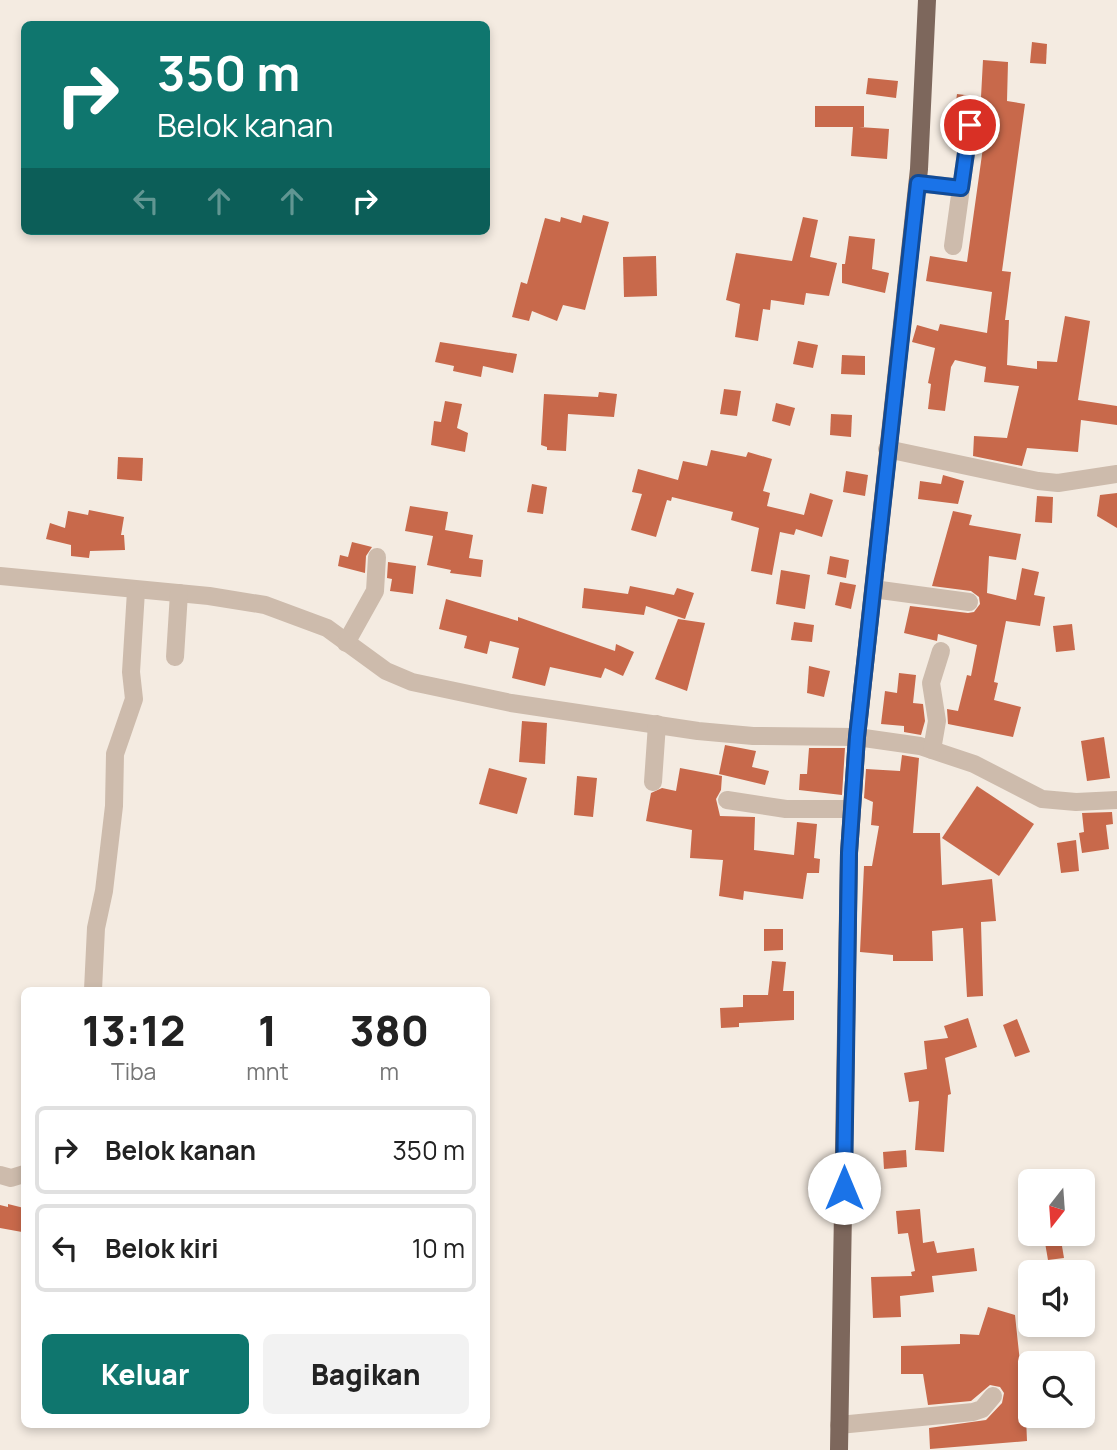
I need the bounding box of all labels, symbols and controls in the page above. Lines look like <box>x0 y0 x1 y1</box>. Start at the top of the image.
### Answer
text: 350 m <box>157 39 300 106</box>
icon: right <box>42 49 133 140</box>
pin <box>940 95 1000 155</box>
text: Belok kanan <box>157 103 333 147</box>
icon: arrive <box>951 106 989 144</box>
icon: left <box>127 182 165 220</box>
icon: ahead <box>200 182 238 220</box>
icon: ahead <box>273 182 311 220</box>
icon: right <box>346 182 384 220</box>
text: 13:12 <box>82 1001 185 1059</box>
text: 1 <box>258 1001 277 1059</box>
text: 380 <box>350 1001 429 1059</box>
text: Tiba <box>111 1055 156 1087</box>
text: mnt <box>246 1055 289 1087</box>
text: m <box>380 1055 399 1087</box>
icon: right <box>46 1131 84 1169</box>
text: Belok kanan <box>105 1132 256 1168</box>
text: 350 m <box>392 1132 465 1168</box>
position arrow <box>807 1151 881 1225</box>
north arrow <box>1018 1169 1096 1246</box>
map controls <box>1018 1169 1095 1428</box>
icon: left <box>46 1229 84 1267</box>
text: Belok kiri <box>105 1230 219 1266</box>
text: 10 m <box>412 1230 465 1266</box>
button: sound <box>1018 1260 1095 1337</box>
button: Keluar <box>42 1334 249 1414</box>
button: Bagikan <box>263 1334 469 1414</box>
button: search <box>1018 1351 1095 1428</box>

